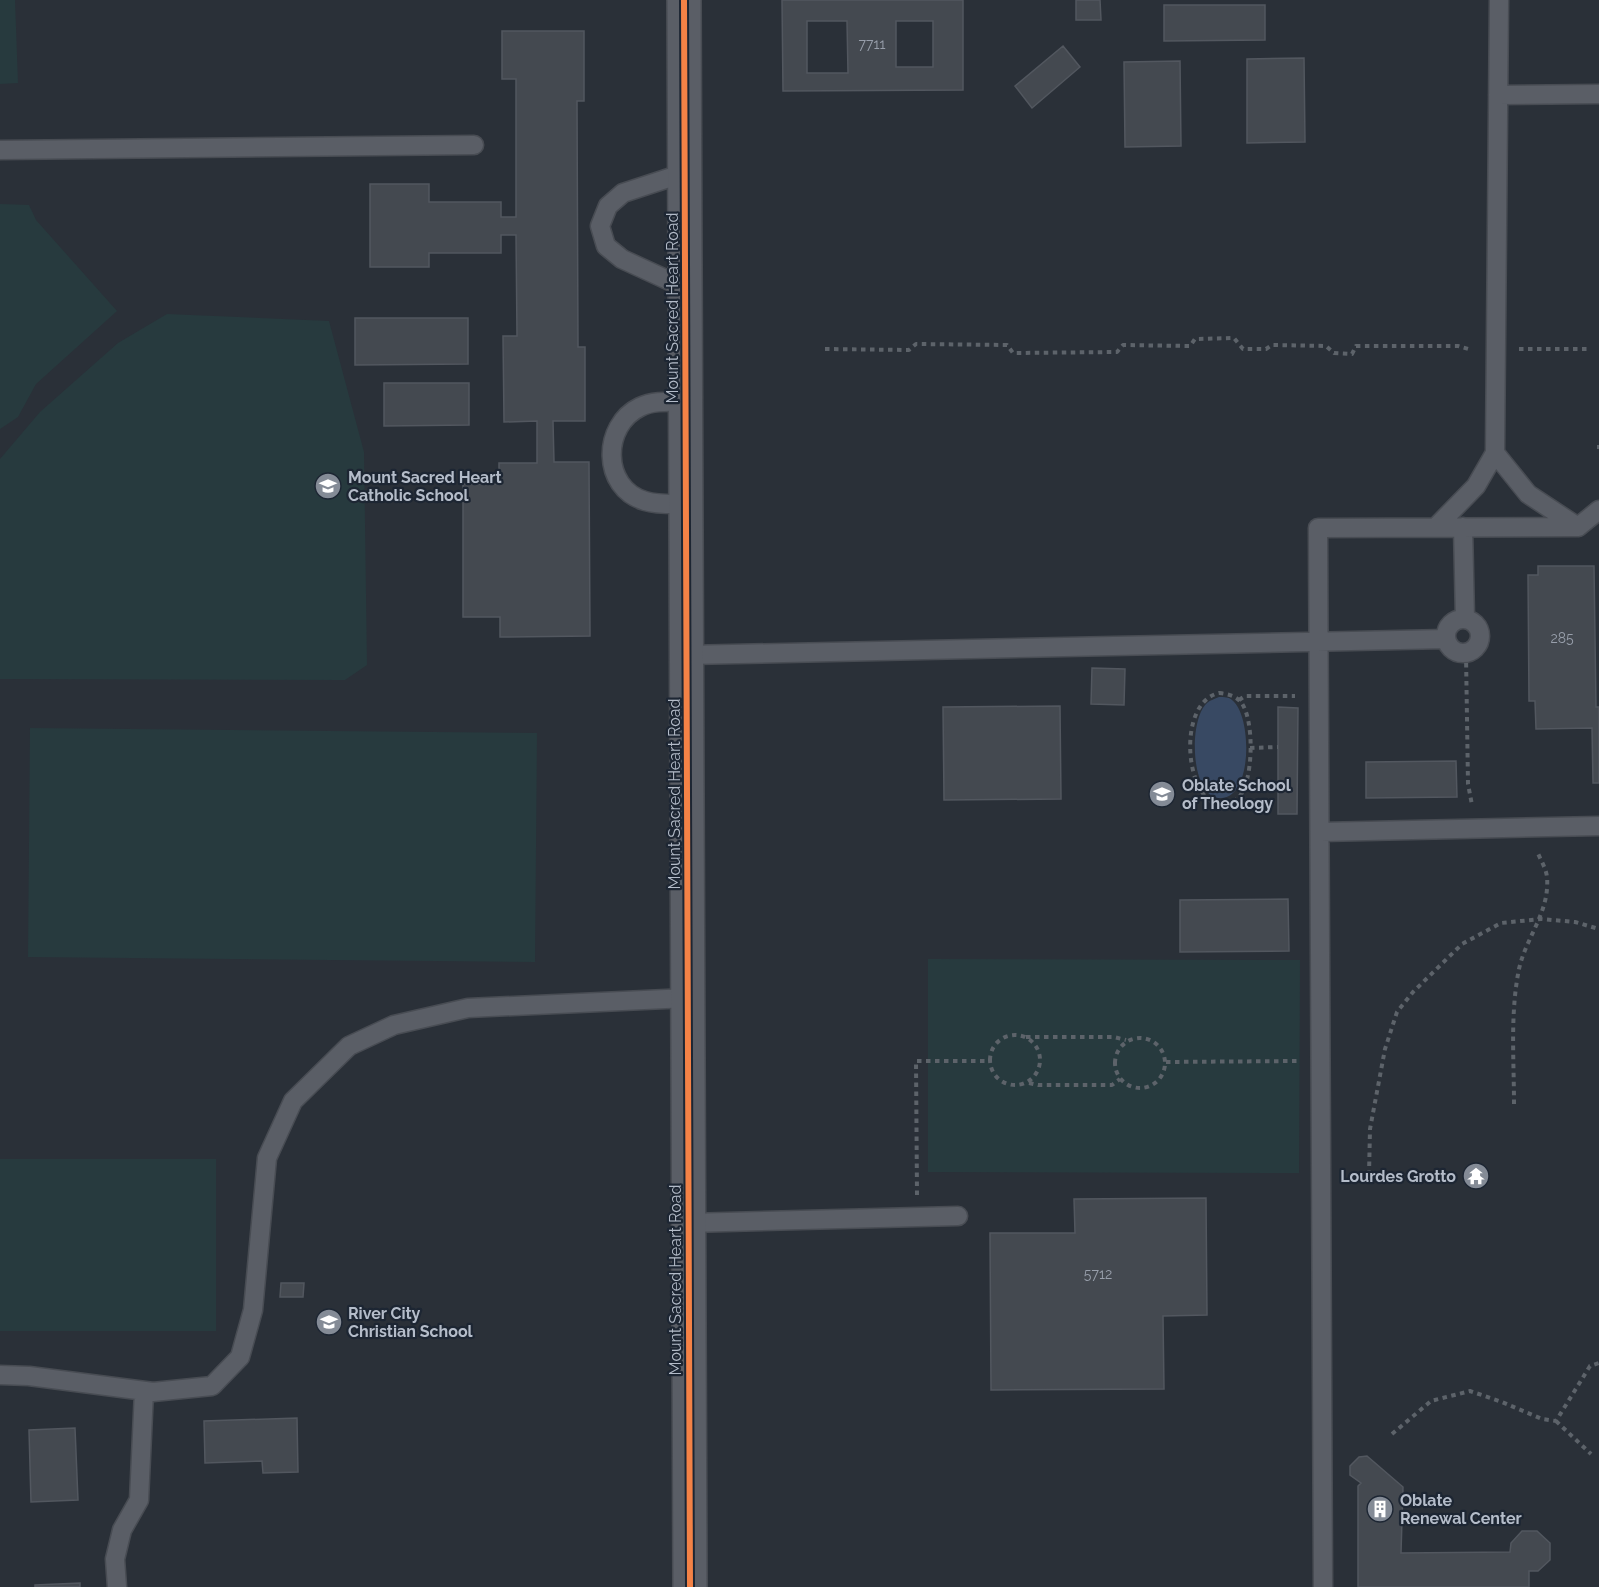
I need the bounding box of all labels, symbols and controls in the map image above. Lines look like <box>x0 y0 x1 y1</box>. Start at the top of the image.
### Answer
house number: 7711 <box>859 36 885 52</box>
street label: Mount Sacred Heart Road <box>663 213 682 403</box>
place label: Mount Sacred Heart Catholic School <box>348 468 502 505</box>
school or university icon: Mount Sacred Heart Catholic School <box>313 471 343 501</box>
house number: 285 <box>1550 630 1574 646</box>
street label: Mount Sacred Heart Road <box>665 699 684 889</box>
place label: Oblate School of Theology <box>1182 776 1292 813</box>
school or university icon: Oblate School of Theology <box>1147 779 1177 809</box>
temple icon: Lourdes Grotto <box>1461 1161 1491 1191</box>
place label: Lourdes Grotto <box>1340 1167 1456 1186</box>
street label: Mount Sacred Heart Road <box>666 1185 685 1375</box>
house number: 5712 <box>1084 1266 1112 1282</box>
place label: River City Christian School <box>348 1304 474 1341</box>
school or university icon: River City Christian School <box>314 1307 344 1337</box>
place label: Oblate Renewal Center <box>1400 1491 1522 1528</box>
building icon: Oblate Renewal Center <box>1365 1494 1395 1524</box>

